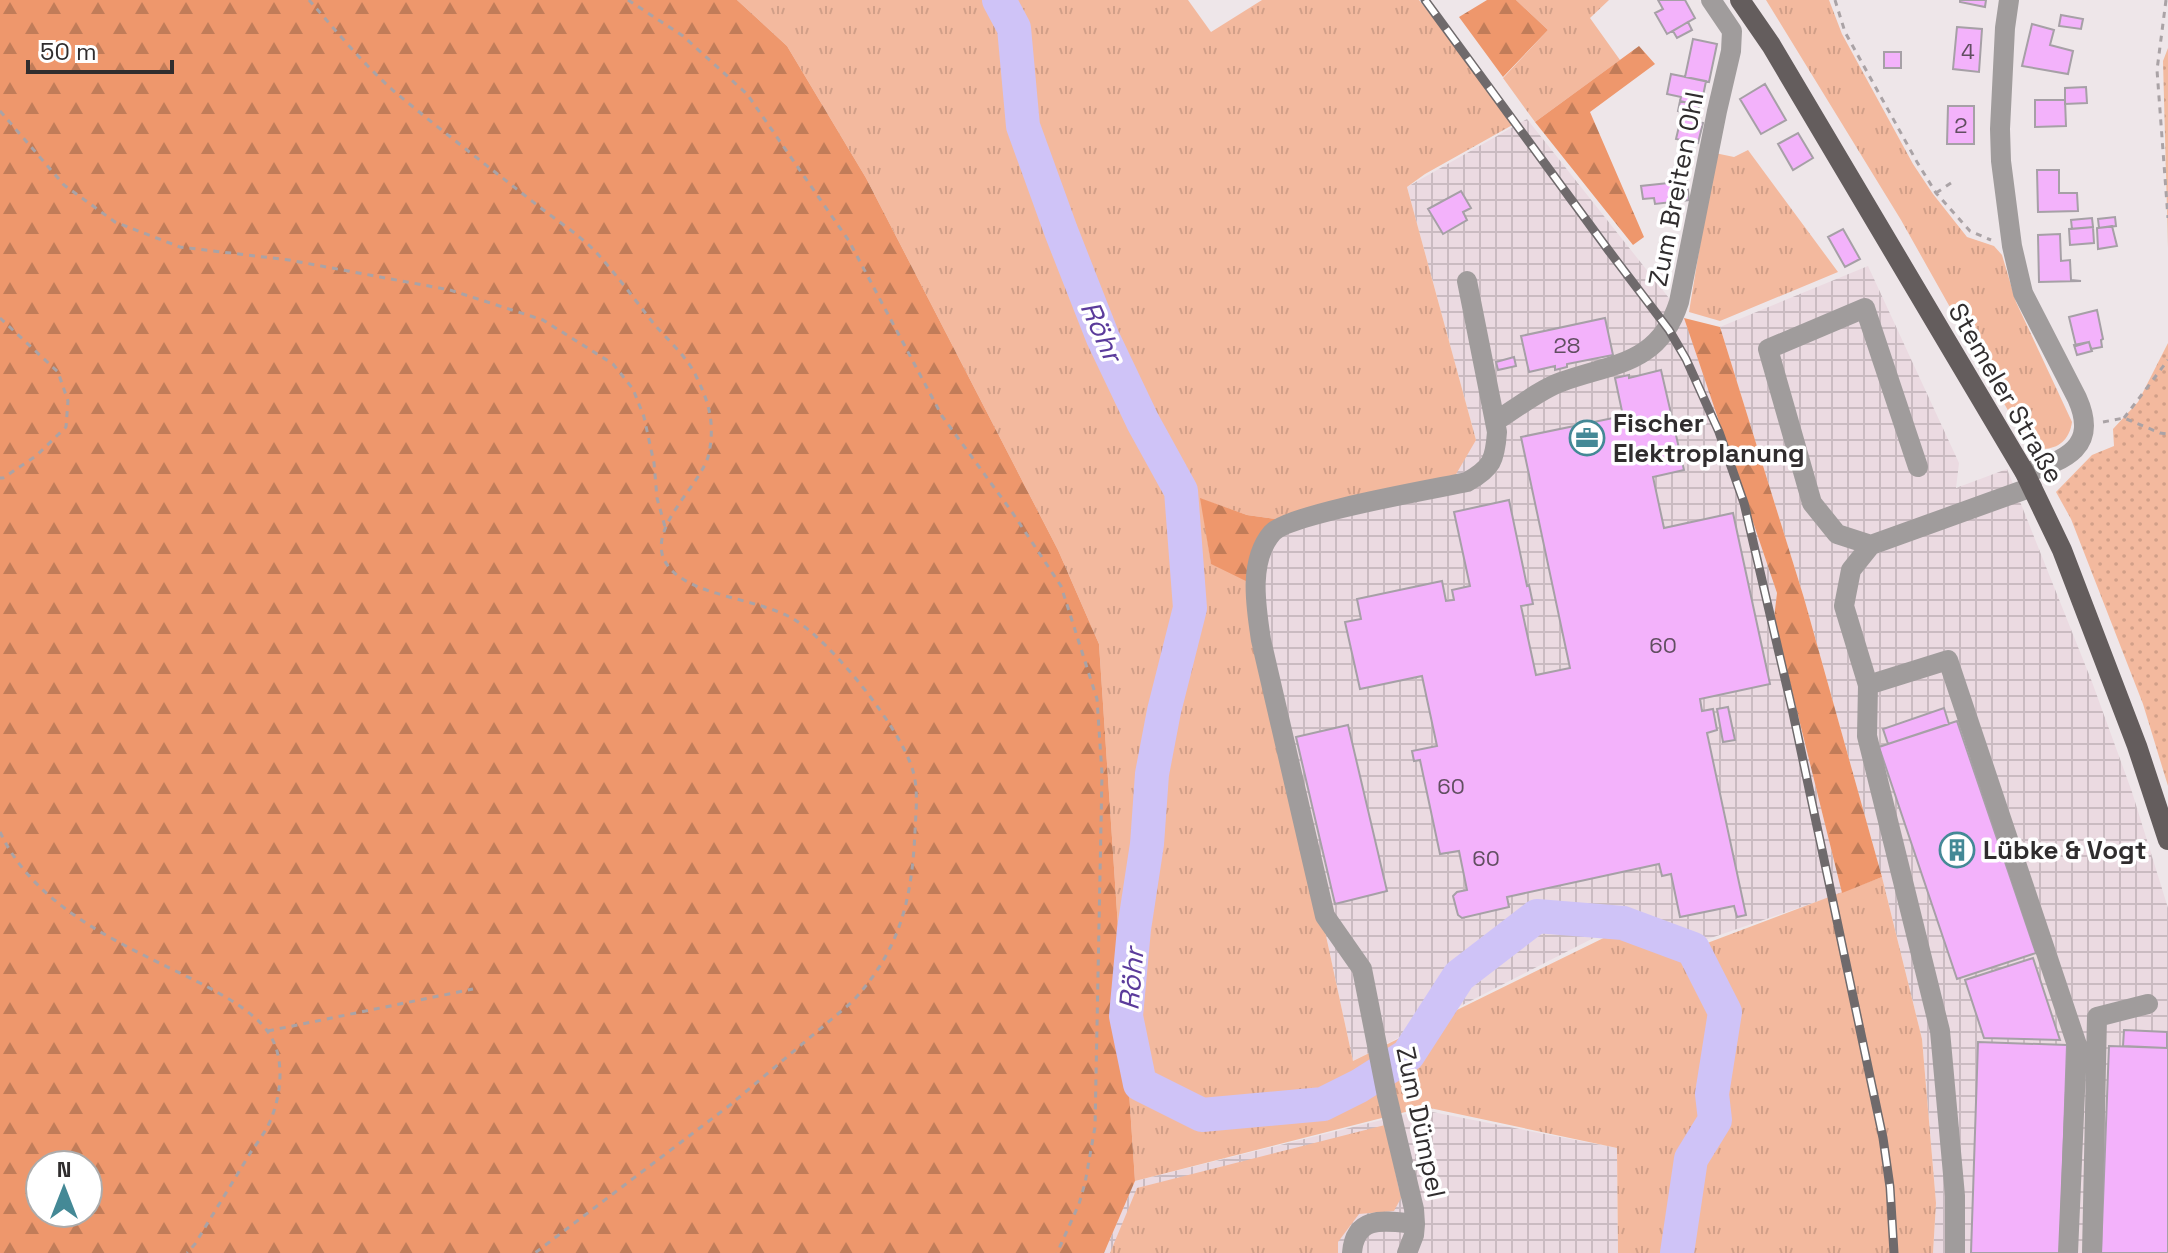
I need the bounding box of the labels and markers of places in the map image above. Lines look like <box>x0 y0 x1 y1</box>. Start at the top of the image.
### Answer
place label: Fischer Elektroplanung <box>1613 406 1805 470</box>
office icon: Fischer Elektroplanung <box>1568 419 1606 457</box>
building icon: Lübke & Vogt <box>1938 831 1976 869</box>
place label: Lübke & Vogt <box>1983 833 2147 867</box>

